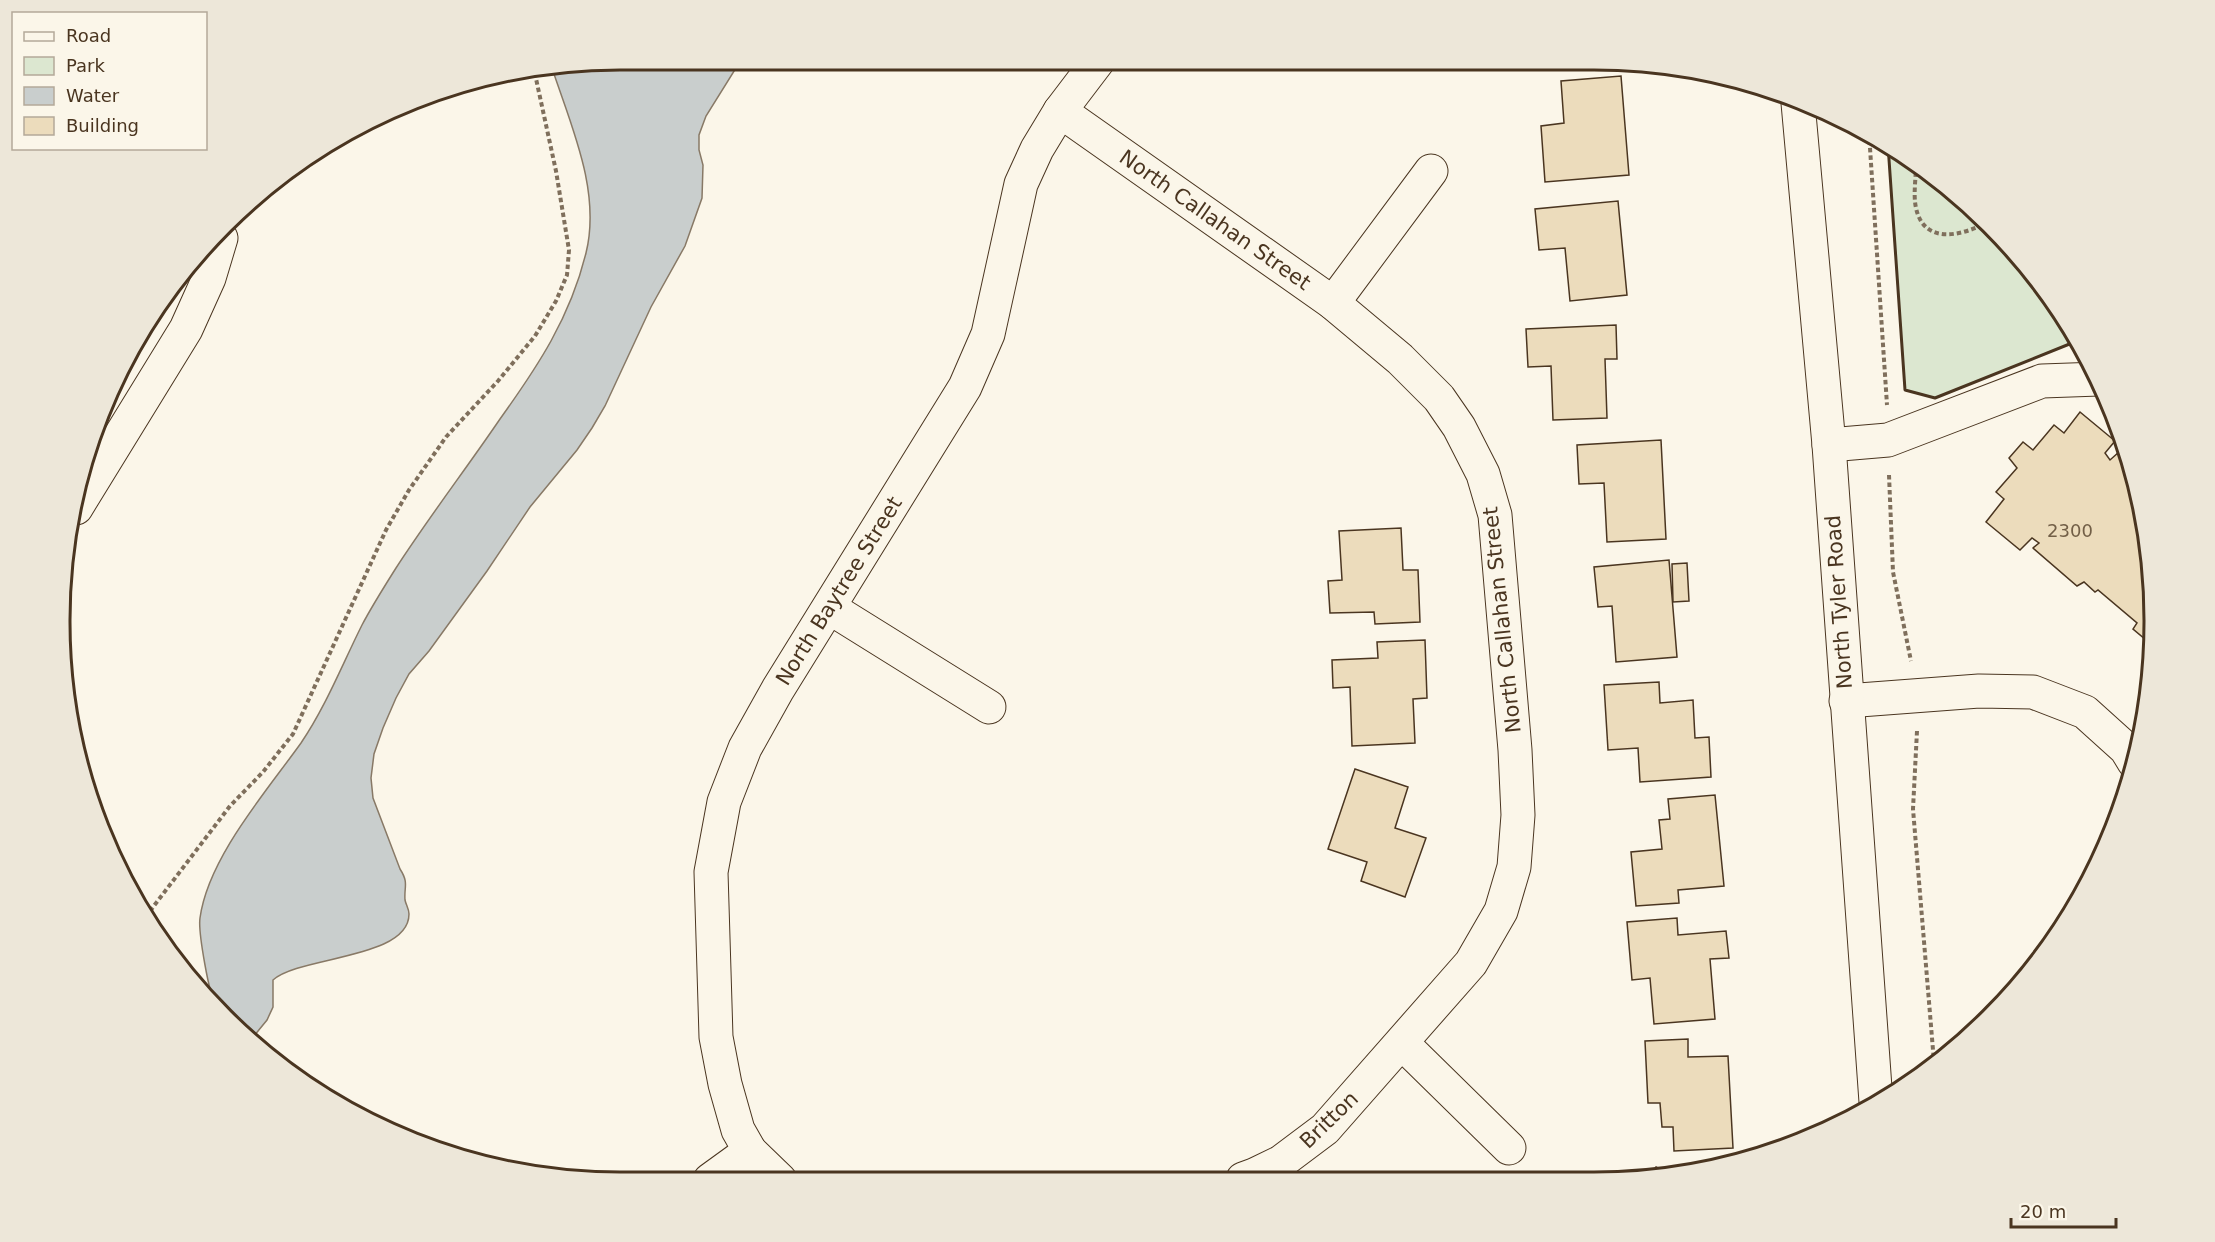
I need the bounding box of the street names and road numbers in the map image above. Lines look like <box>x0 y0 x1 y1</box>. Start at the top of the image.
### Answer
street label: North Callahan Street <box>1115 145 1315 295</box>
street label: North Baytree Street <box>771 492 907 690</box>
street label: North Callahan Street <box>1478 506 1526 734</box>
street label: North Tyler Road <box>1821 514 1857 690</box>
street label: Britton <box>1295 1087 1363 1153</box>

